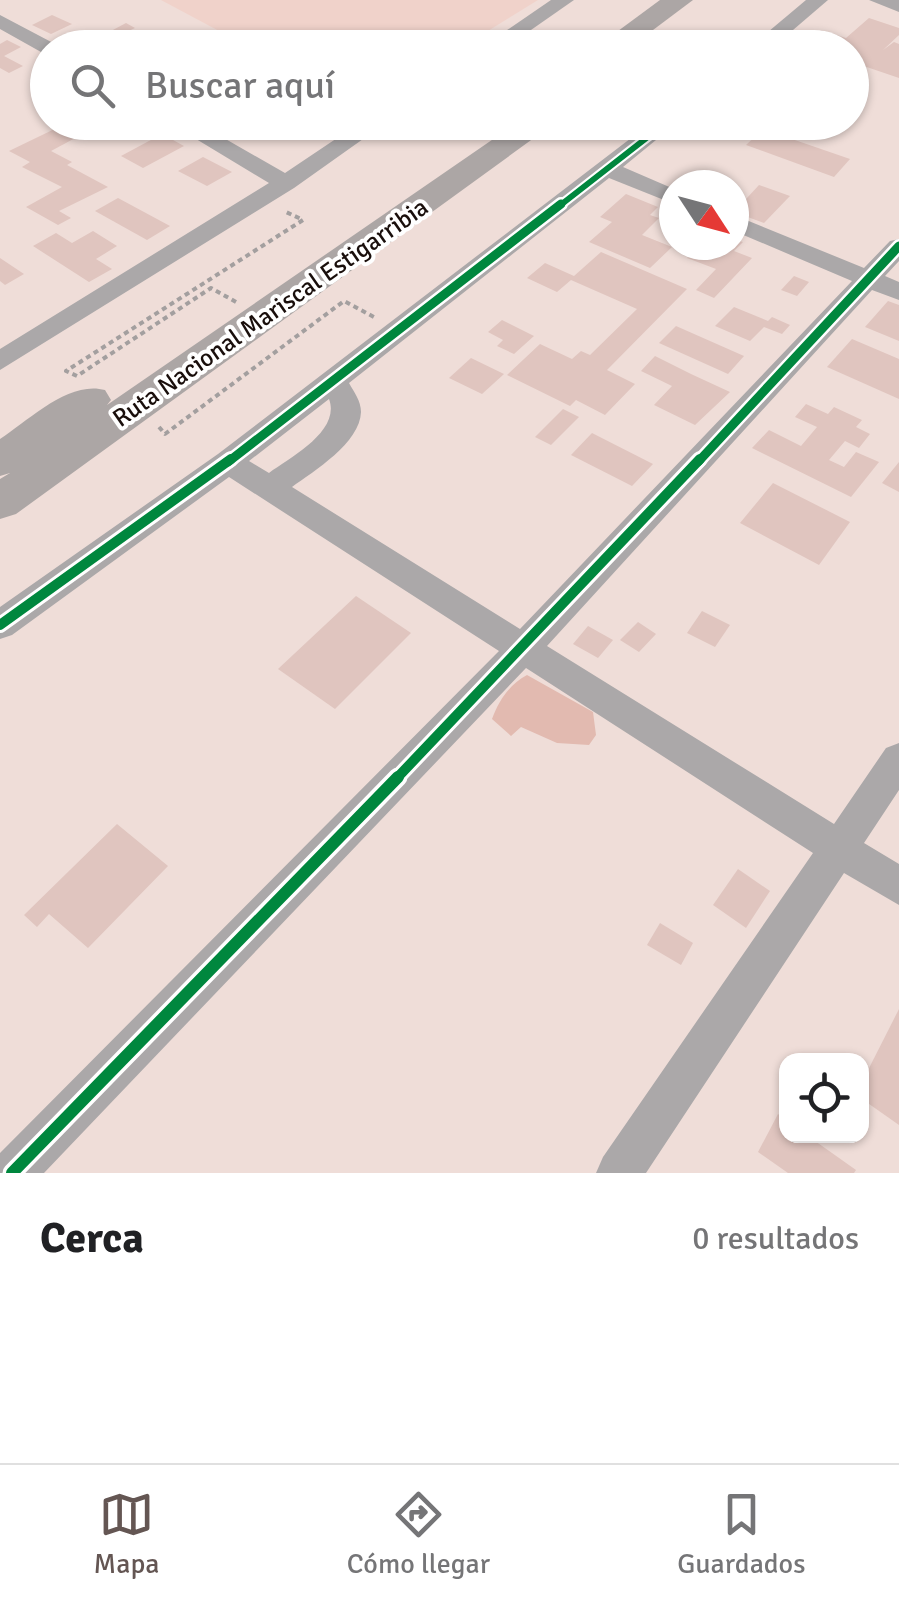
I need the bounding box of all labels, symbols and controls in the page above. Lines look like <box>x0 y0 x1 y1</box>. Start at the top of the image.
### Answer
search box <box>30 30 869 140</box>
icon: search <box>65 58 120 113</box>
text: Buscar aquí <box>145 62 335 109</box>
north arrow <box>659 170 749 260</box>
street label: Ruta Nacional Mariscal Estigarribia <box>107 191 434 434</box>
map controls <box>779 1053 869 1143</box>
button: locate <box>779 1053 869 1143</box>
text: Cerca <box>40 1213 144 1264</box>
text: 0 resultados <box>692 1219 859 1258</box>
tab: Mapa <box>94 1487 159 1581</box>
tab: Cómo llegar <box>347 1487 490 1581</box>
tab: Guardados <box>677 1487 805 1581</box>

